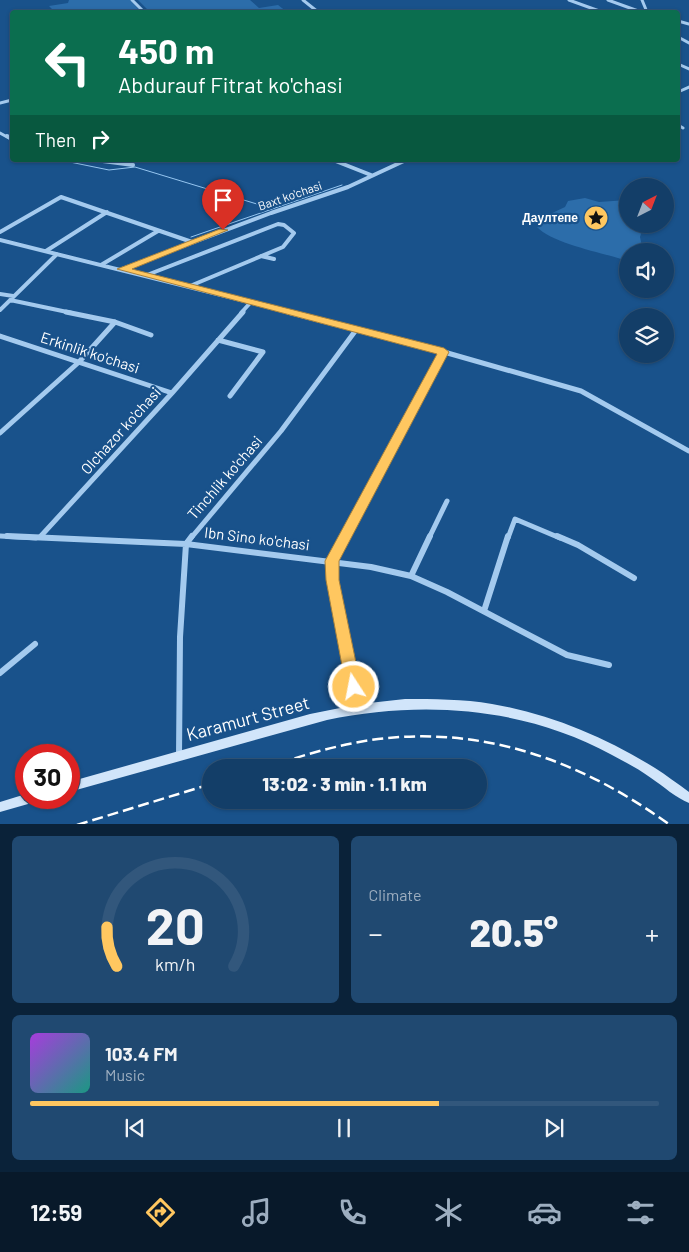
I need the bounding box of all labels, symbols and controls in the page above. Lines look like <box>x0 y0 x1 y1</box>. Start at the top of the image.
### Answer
text: 450 m <box>118 29 214 71</box>
icon: left <box>35 30 100 95</box>
text: Abdurauf Fitrat ko'chasi <box>118 71 343 97</box>
icon: right <box>86 125 114 153</box>
text: Then <box>35 128 76 151</box>
street label: Baxt ko'chasi <box>256 178 324 213</box>
north arrow <box>619 178 674 232</box>
map controls <box>619 178 674 363</box>
pin <box>202 179 244 230</box>
icon: arrive <box>209 186 237 214</box>
place icon: Даултепе <box>583 205 609 231</box>
place label: Даултепе <box>522 210 578 225</box>
button: sound <box>619 243 674 298</box>
button: layers <box>619 308 674 363</box>
street label: Erkinlik ko'chasi <box>39 328 142 376</box>
street label: Olchazor ko'chasi <box>77 383 164 477</box>
street label: Tinchlik ko'chasi <box>183 432 265 523</box>
street label: Ibn Sino ko'chasi <box>203 523 311 553</box>
position arrow <box>327 660 379 712</box>
street label: Karamurt Street <box>184 691 312 745</box>
speed limit sign: 30 <box>15 744 80 809</box>
text: 13:02 · 3 min · 1.1 km <box>262 772 427 795</box>
text: Climate <box>369 885 421 904</box>
text: 20 <box>146 893 205 955</box>
text: 20.5° <box>470 909 558 955</box>
text: − <box>369 916 383 950</box>
text: + <box>645 916 659 950</box>
text: km/h <box>155 953 195 975</box>
text: 103.4 FM <box>105 1042 177 1065</box>
text: Music <box>105 1065 145 1084</box>
icon: previous <box>121 1114 149 1142</box>
icon: pause <box>330 1114 358 1142</box>
icon: next <box>540 1114 568 1142</box>
icon: directions <box>143 1195 178 1230</box>
icon: music <box>239 1195 274 1230</box>
icon: phone <box>335 1195 370 1230</box>
icon: climate <box>431 1195 466 1230</box>
icon: car <box>527 1195 562 1230</box>
icon: filters <box>623 1195 658 1230</box>
text: 12:59 <box>31 1199 82 1225</box>

